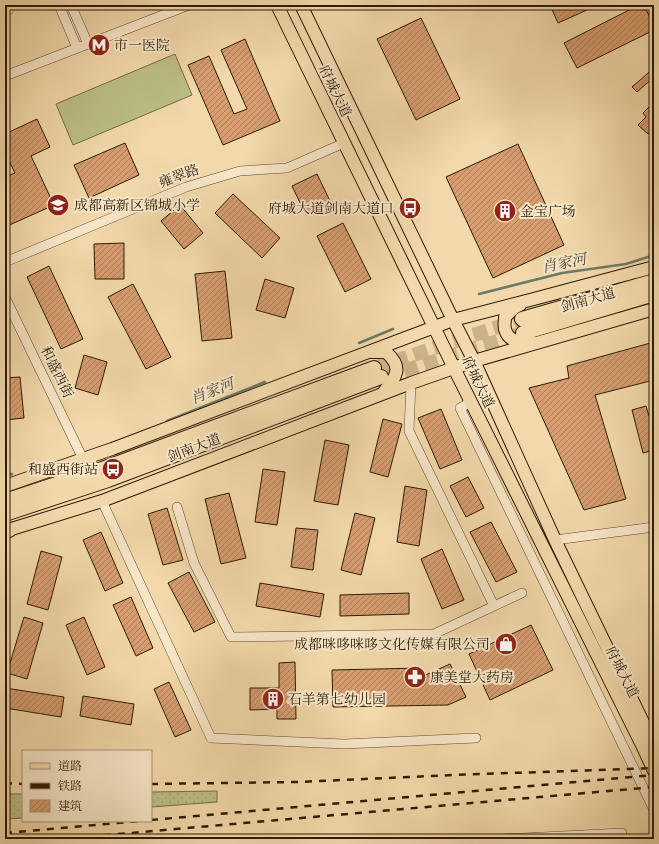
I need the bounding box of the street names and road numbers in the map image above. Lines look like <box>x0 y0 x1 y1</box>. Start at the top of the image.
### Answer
street label: 府城大道 <box>314 62 356 120</box>
street label: 雍翠路 <box>156 160 202 192</box>
street label: 剑南大道 <box>558 283 618 317</box>
street label: 和盛西街 <box>36 343 78 401</box>
street label: 府城大道 <box>457 353 499 411</box>
street label: 剑南大道 <box>164 429 224 467</box>
street label: 府城大道 <box>601 643 643 701</box>

